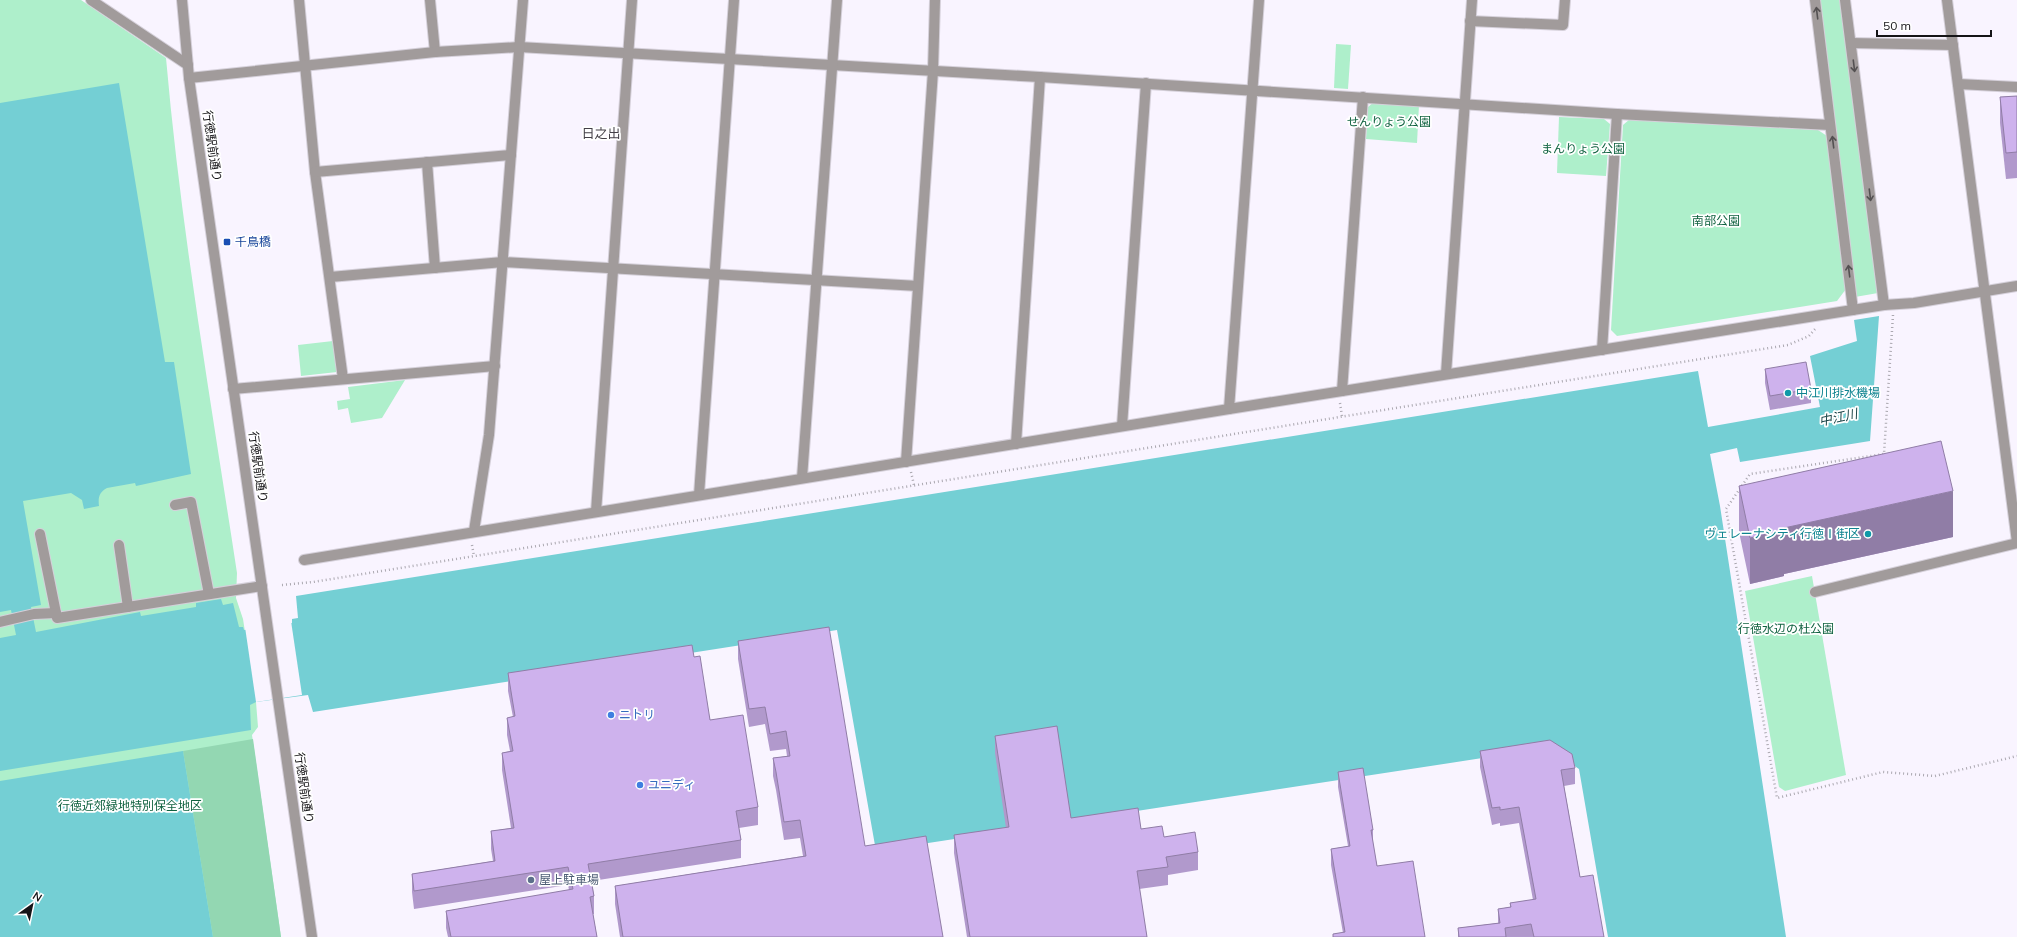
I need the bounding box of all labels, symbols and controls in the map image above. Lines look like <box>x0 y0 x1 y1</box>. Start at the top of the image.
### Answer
one-way arrow <box>1813 7 1821 20</box>
scale bar <box>1877 12 1991 38</box>
text: 50 m <box>1883 18 1911 33</box>
one-way arrow <box>1850 60 1858 73</box>
street label: 行徳駅前通り <box>200 109 225 183</box>
park label: せんりょう公園 <box>1347 114 1431 129</box>
district label: 日之出 <box>581 125 621 141</box>
one-way arrow <box>1829 136 1836 149</box>
park label: まんりょう公園 <box>1541 141 1625 156</box>
one-way arrow <box>1866 188 1874 201</box>
park label: 南部公園 <box>1692 213 1740 228</box>
place label: 千鳥橋 <box>235 234 271 249</box>
marker: 千鳥橋 <box>222 237 232 247</box>
one-way arrow <box>1845 265 1852 278</box>
place label: 中江川排水機場 <box>1796 385 1880 400</box>
marker: 中江川排水機場 <box>1783 388 1793 398</box>
water label: 中江川 <box>1817 405 1861 429</box>
street label: 行徳駅前通り <box>246 430 271 504</box>
place label: ヴェレーナシティ行徳Ⅰ街区 <box>1705 526 1860 541</box>
marker: ヴェレーナシティ行徳Ⅰ街区 <box>1863 529 1873 539</box>
park label: 行徳水辺の杜公園 <box>1738 621 1834 636</box>
place label: ニトリ <box>619 707 655 722</box>
marker: ニトリ <box>606 710 616 720</box>
street label: 行徳駅前通り <box>292 751 317 825</box>
place label: ユニディ <box>648 777 695 792</box>
marker: ユニディ <box>635 780 645 790</box>
park label: 行徳近郊緑地特別保全地区 <box>58 798 202 813</box>
place label: 屋上駐車場 <box>539 872 599 887</box>
marker: 屋上駐車場 <box>526 875 536 885</box>
north arrow <box>12 885 52 925</box>
text: N <box>30 888 45 905</box>

